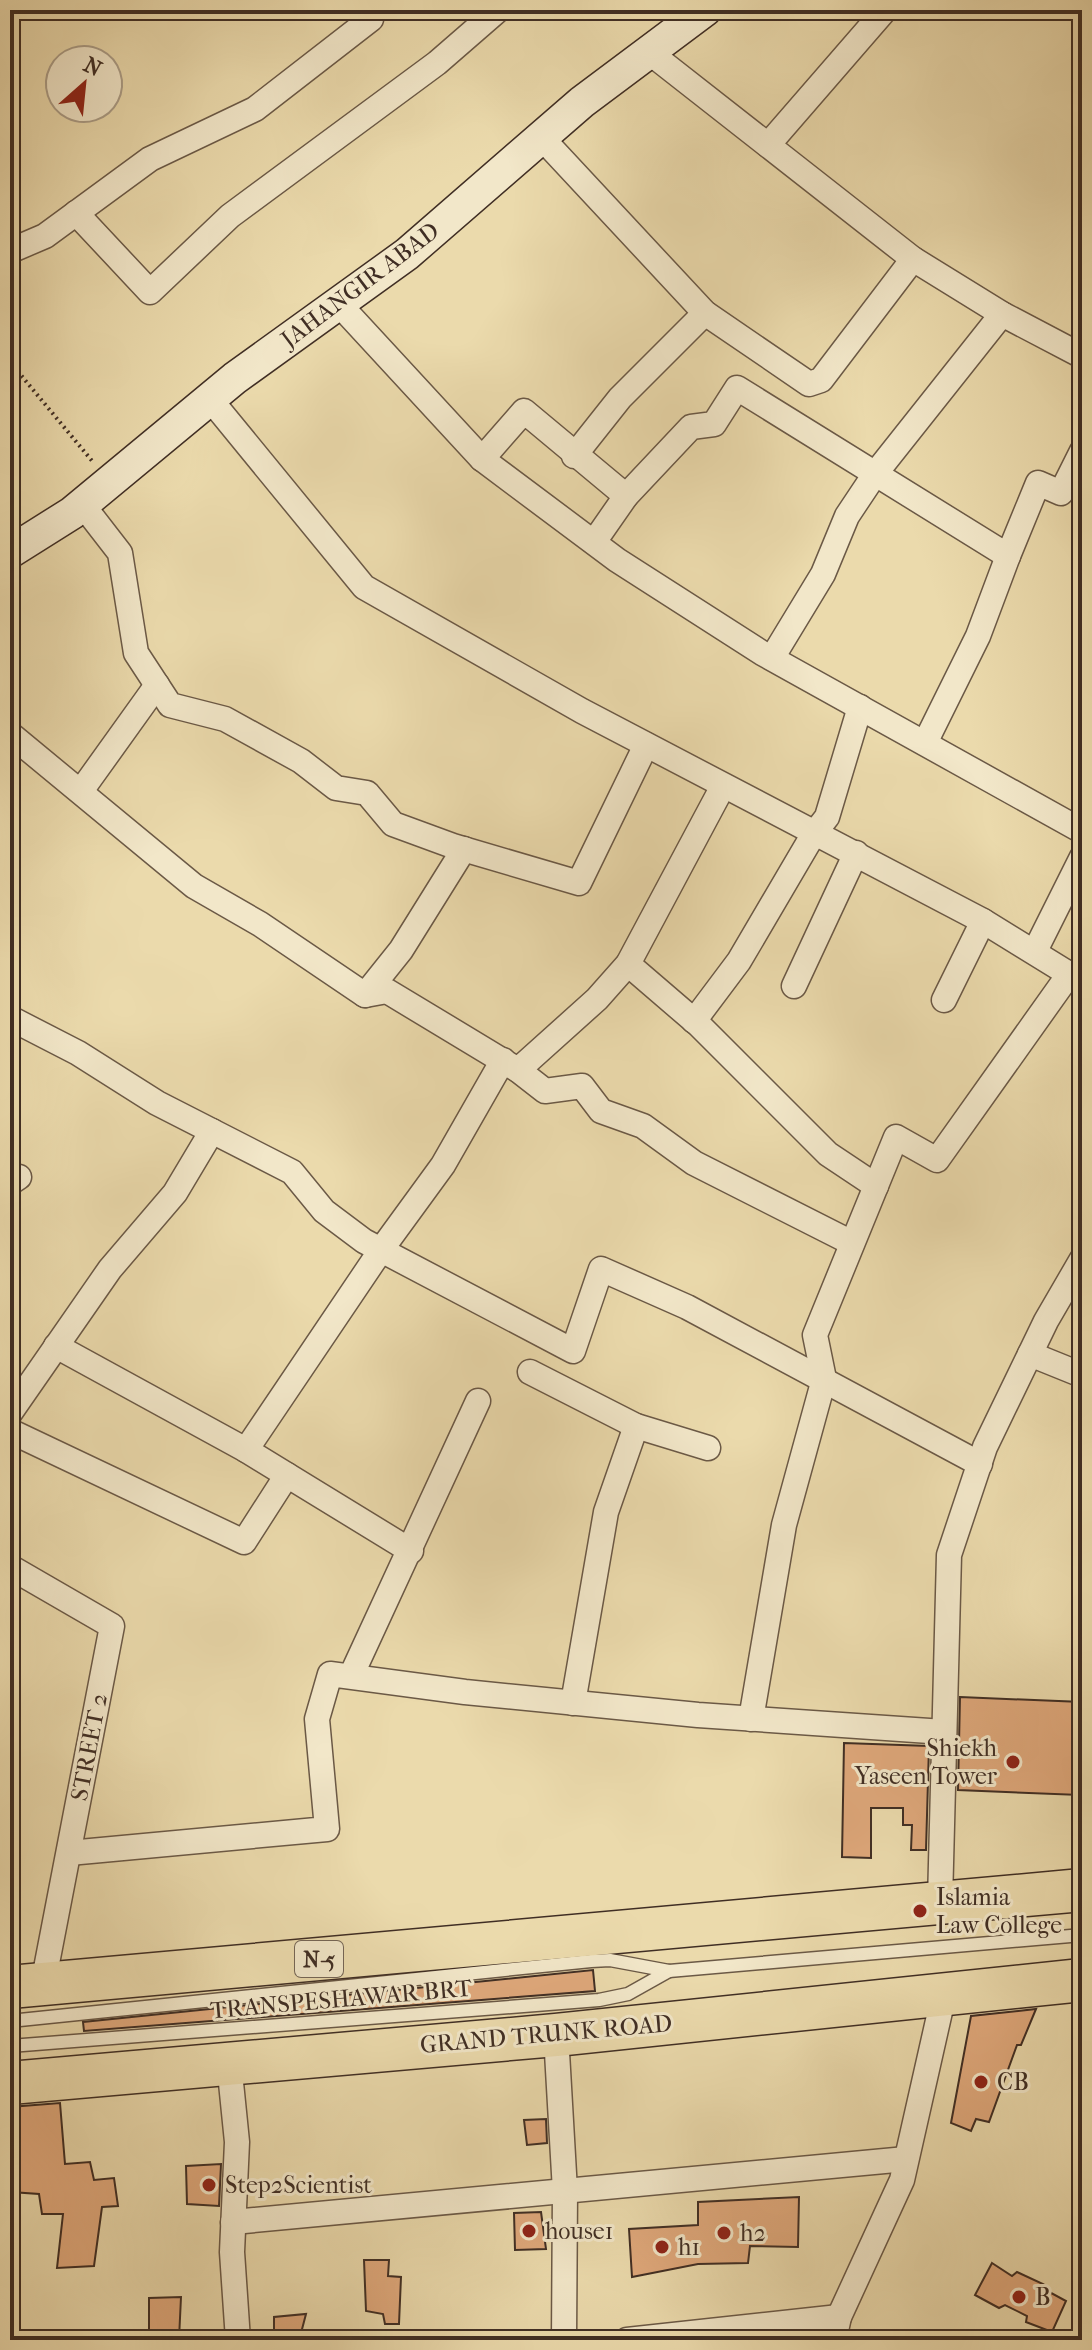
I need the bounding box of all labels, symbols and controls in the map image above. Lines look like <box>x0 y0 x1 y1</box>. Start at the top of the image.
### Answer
north arrow <box>44 44 124 124</box>
text: N <box>79 52 106 83</box>
street label: JAHANGIR ABAD <box>274 216 445 355</box>
street label: STREET 2 <box>65 1691 113 1803</box>
place label: Shiekh Yaseen Tower <box>854 1734 998 1790</box>
marker: Shiekh Yaseen Tower <box>1004 1753 1022 1771</box>
place label: Islamia Law College <box>936 1883 1062 1939</box>
marker: Islamia Law College <box>911 1902 929 1920</box>
road number: N-5 <box>295 1941 343 1977</box>
street label: TRANSPESHAWAR BRT <box>209 1974 474 2024</box>
street label: GRAND TRUNK ROAD <box>419 2009 673 2059</box>
place label: CB <box>997 2068 1029 2096</box>
marker: CB <box>972 2073 990 2091</box>
place label: Step2Scientist <box>225 2171 372 2199</box>
marker: Step2Scientist <box>200 2176 218 2194</box>
place label: house1 <box>545 2217 613 2245</box>
place label: h2 <box>740 2219 766 2247</box>
marker: house1 <box>520 2222 538 2240</box>
marker: h2 <box>715 2224 733 2242</box>
place label: h1 <box>678 2233 700 2261</box>
marker: h1 <box>653 2238 671 2256</box>
place label: B <box>1035 2283 1051 2311</box>
marker: B <box>1010 2288 1028 2306</box>

